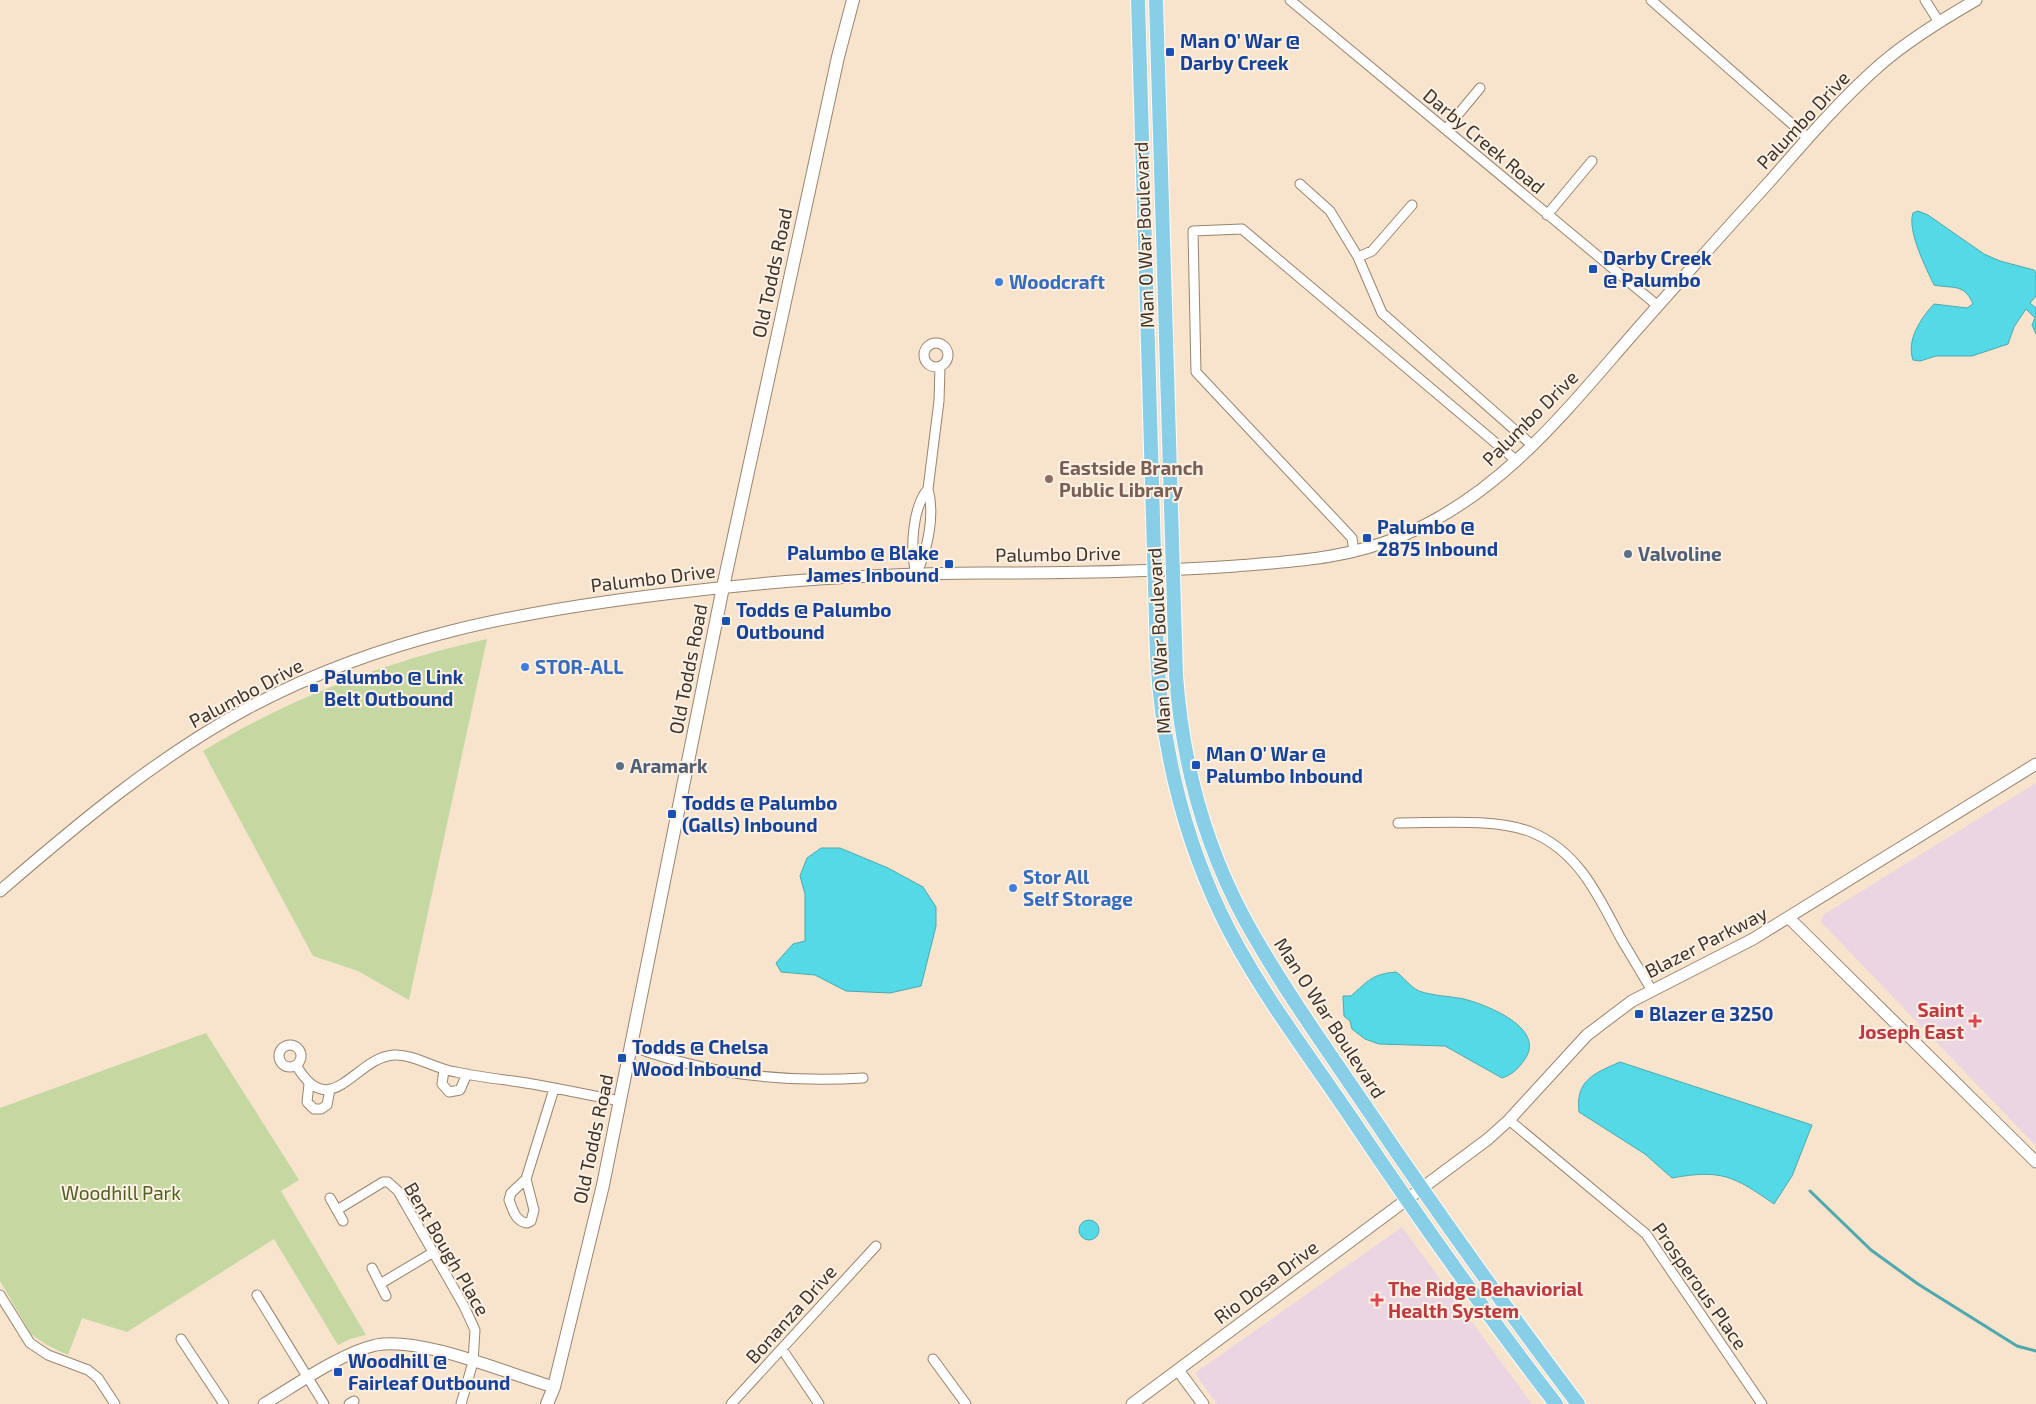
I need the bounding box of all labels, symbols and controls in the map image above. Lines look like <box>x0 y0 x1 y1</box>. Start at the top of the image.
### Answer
place label: Man O' War @ Darby Creek <box>1180 29 1300 75</box>
marker: Man O' War @ Darby Creek <box>1164 46 1176 58</box>
street label: Palumbo Drive <box>1751 66 1854 173</box>
street label: Darby Creek Road <box>1419 83 1550 198</box>
street label: Man O War Boulevard <box>1129 141 1158 329</box>
street label: Old Todds Road <box>747 206 796 340</box>
place label: Darby Creek @ Palumbo <box>1603 246 1712 291</box>
marker: Darby Creek @ Palumbo <box>1587 263 1599 275</box>
place label: Woodcraft <box>1009 270 1105 293</box>
marker: Woodcraft <box>993 276 1005 288</box>
street label: Palumbo Drive <box>1477 365 1582 470</box>
place label: Eastside Branch Public Library <box>1059 456 1204 502</box>
marker: Eastside Branch Public Library <box>1043 473 1055 485</box>
place label: Palumbo @ 2875 Inbound <box>1377 515 1498 560</box>
marker: Palumbo @ 2875 Inbound <box>1361 532 1373 544</box>
place label: Palumbo @ Blake James Inbound <box>787 541 939 586</box>
street label: Palumbo Drive <box>995 541 1121 566</box>
place label: Valvoline <box>1638 542 1722 565</box>
street label: Man O War Boulevard <box>1142 547 1175 735</box>
marker: Valvoline <box>1622 548 1634 560</box>
street label: Palumbo Drive <box>589 558 717 597</box>
marker: Palumbo @ Blake James Inbound <box>943 558 955 570</box>
place label: Todds @ Palumbo Outbound <box>736 598 891 643</box>
street label: Old Todds Road <box>664 602 711 736</box>
marker: Todds @ Palumbo Outbound <box>720 615 732 627</box>
street label: Palumbo Drive <box>185 653 307 732</box>
place label: STOR-ALL <box>535 655 623 678</box>
marker: STOR-ALL <box>519 661 531 673</box>
place label: Palumbo @ Link Belt Outbound <box>324 665 464 710</box>
marker: Palumbo @ Link Belt Outbound <box>308 682 320 694</box>
place label: Man O' War @ Palumbo Inbound <box>1206 742 1363 787</box>
place label: Aramark <box>630 754 708 777</box>
marker: Man O' War @ Palumbo Inbound <box>1190 759 1202 771</box>
marker: Aramark <box>614 760 626 772</box>
place label: Todds @ Palumbo (Galls) Inbound <box>682 791 837 836</box>
marker: Todds @ Palumbo (Galls) Inbound <box>666 808 678 820</box>
place label: Stor All Self Storage <box>1023 865 1133 910</box>
marker: Stor All Self Storage <box>1007 882 1019 894</box>
street label: Blazer Parkway <box>1641 901 1771 982</box>
street label: Man O War Boulevard <box>1270 933 1391 1102</box>
place label: Saint Joseph East <box>1858 998 1964 1043</box>
place label: Blazer @ 3250 <box>1649 1002 1774 1025</box>
marker: Blazer @ 3250 <box>1633 1008 1645 1020</box>
marker: Saint Joseph East <box>1968 1014 1982 1028</box>
place label: Todds @ Chelsa Wood Inbound <box>632 1035 769 1080</box>
marker: Todds @ Chelsa Wood Inbound <box>616 1052 628 1064</box>
street label: Old Todds Road <box>568 1072 617 1206</box>
street label: Bent Bough Place <box>400 1178 495 1320</box>
park label: Woodhill Park <box>61 1181 181 1204</box>
street label: Prosperous Place <box>1648 1218 1753 1354</box>
street label: Rio Dosa Drive <box>1209 1235 1322 1328</box>
street label: Bonanza Drive <box>740 1260 841 1368</box>
place label: The Ridge Behaviorial Health System <box>1388 1277 1584 1323</box>
marker: The Ridge Behaviorial Health System <box>1370 1293 1384 1307</box>
place label: Woodhill @ Fairleaf Outbound <box>348 1349 510 1394</box>
marker: Woodhill @ Fairleaf Outbound <box>332 1366 344 1378</box>

